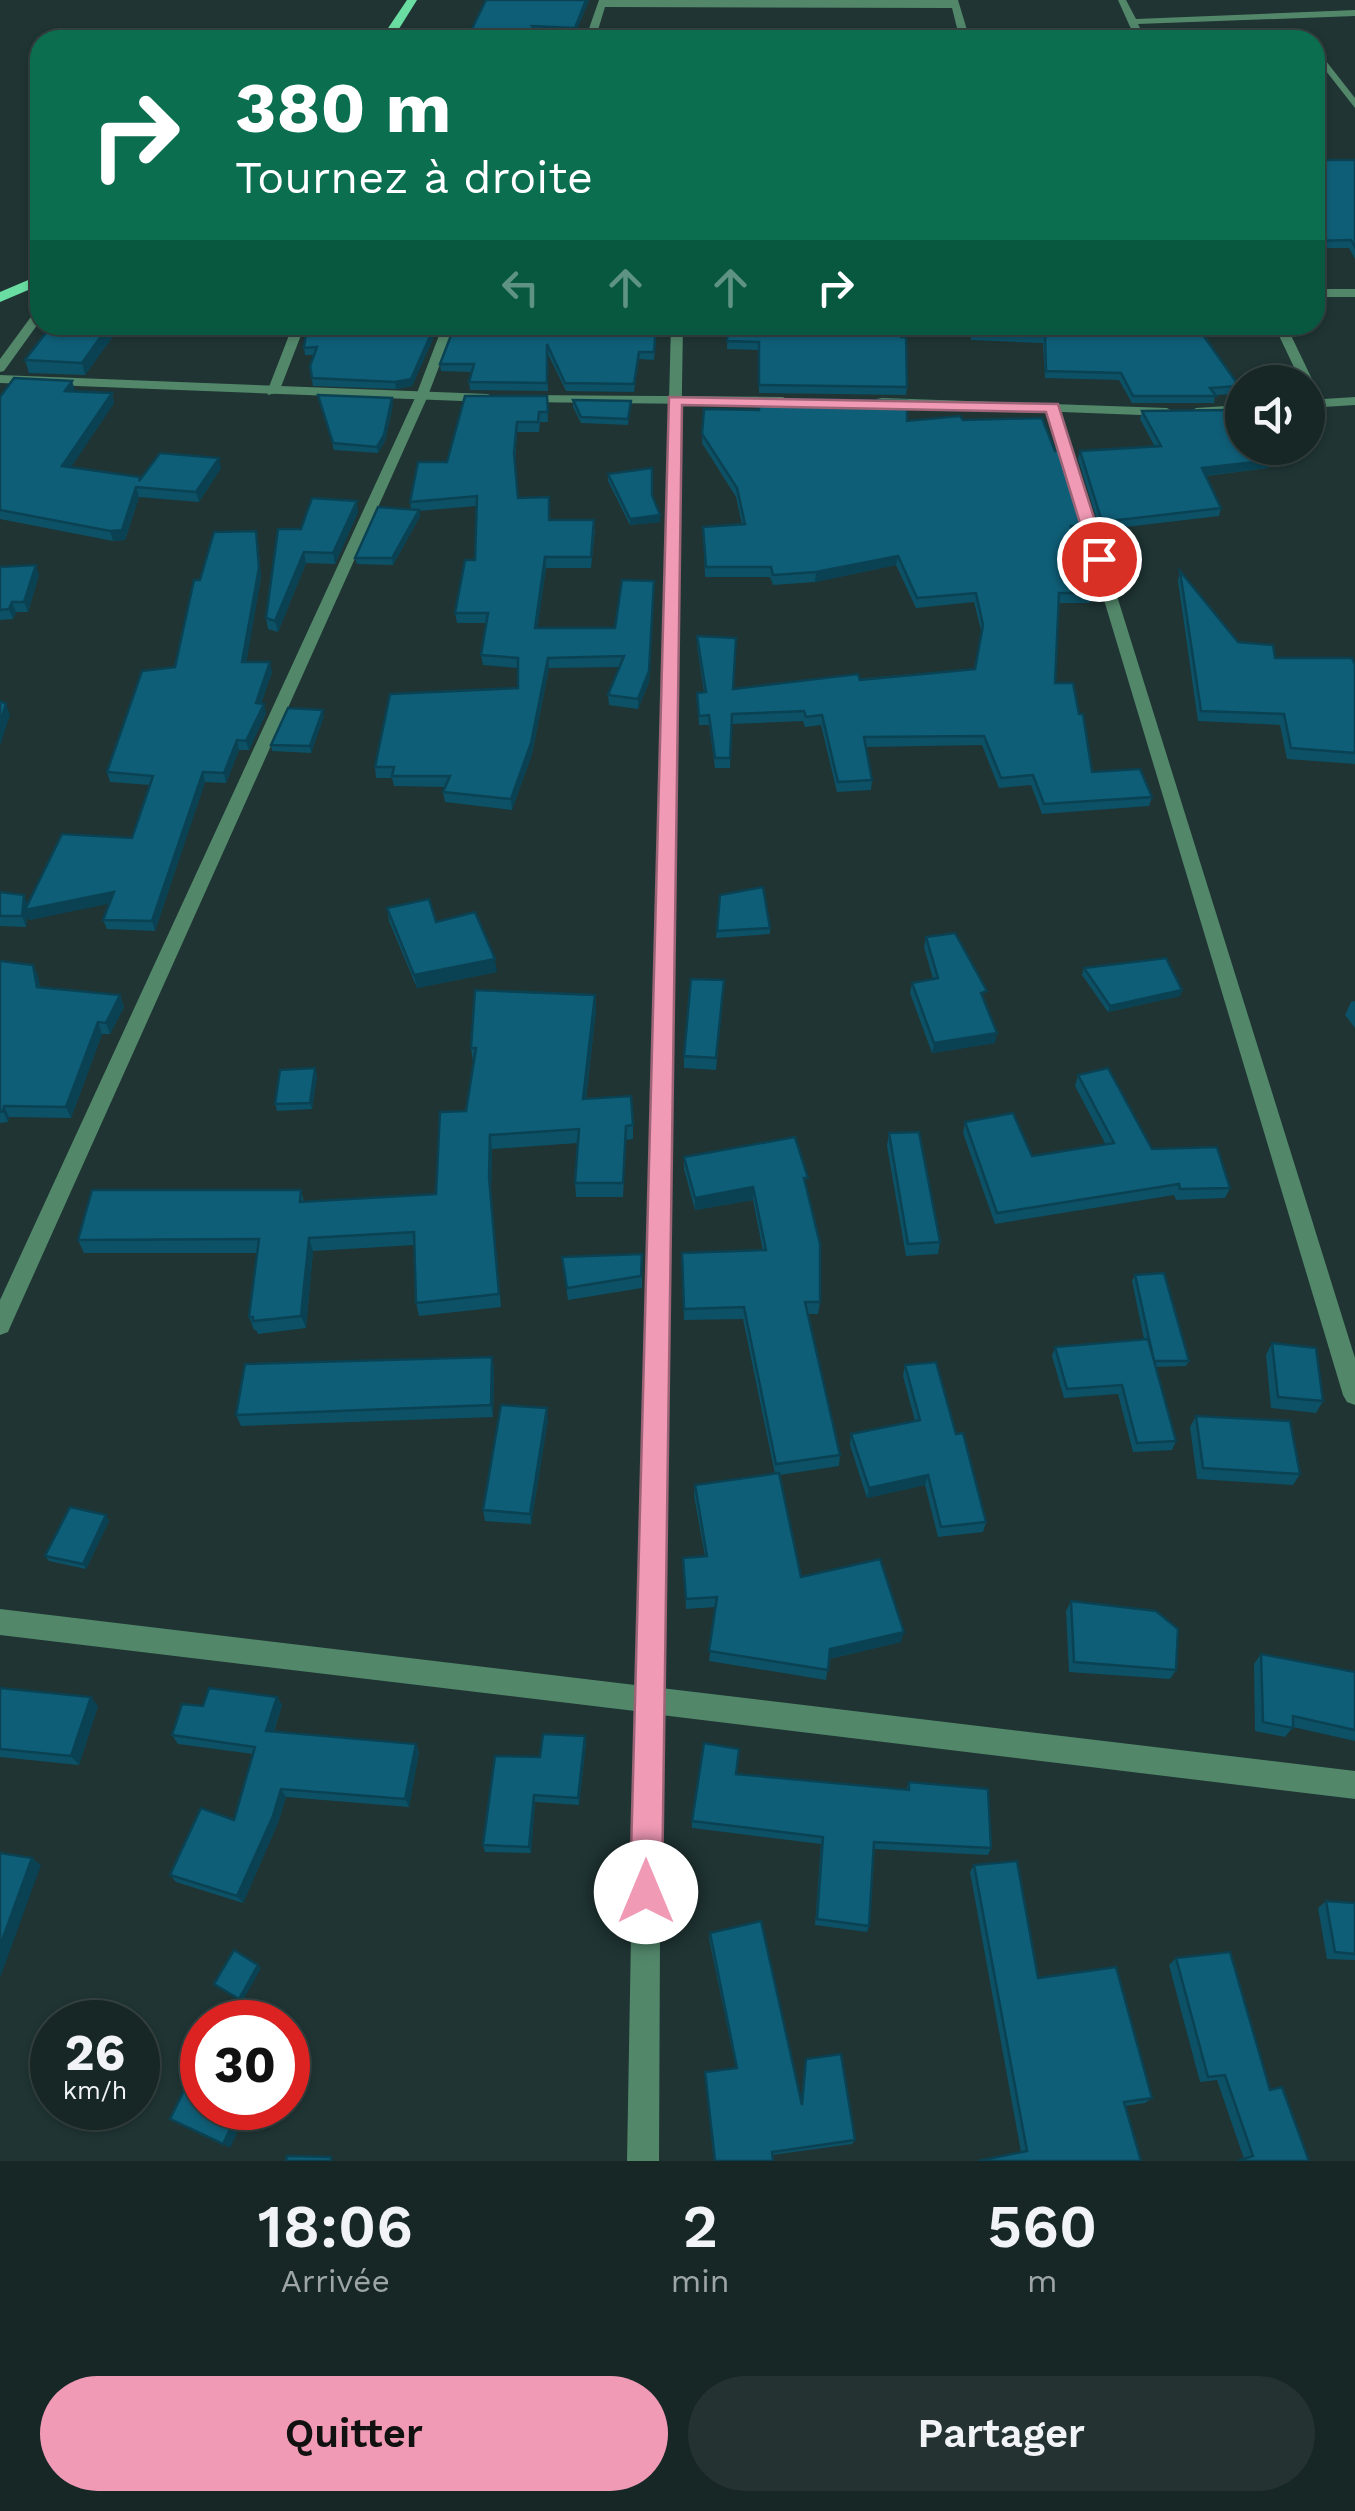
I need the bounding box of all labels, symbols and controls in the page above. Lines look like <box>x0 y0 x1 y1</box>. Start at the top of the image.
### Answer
text: 380 m <box>235 67 451 149</box>
icon: right <box>70 70 200 200</box>
text: Tournez à droite <box>235 151 593 204</box>
icon: left <box>493 260 548 315</box>
icon: ahead <box>598 260 653 315</box>
icon: ahead <box>703 260 758 315</box>
icon: right <box>808 260 863 315</box>
map controls <box>1225 365 1325 465</box>
button: sound <box>1225 365 1325 465</box>
pin <box>1057 517 1142 602</box>
icon: arrive <box>1072 532 1127 587</box>
position arrow <box>594 1840 698 1944</box>
speed limit sign: 30 <box>180 2000 310 2130</box>
text: 26 <box>65 2023 125 2082</box>
text: km/h <box>63 2076 127 2105</box>
text: 18:06 <box>258 2191 413 2262</box>
text: 2 <box>682 2191 718 2262</box>
text: 560 <box>987 2191 1097 2262</box>
text: Arrivée <box>281 2262 390 2300</box>
text: min <box>671 2262 730 2300</box>
text: m <box>1027 2262 1058 2300</box>
button: Quitter <box>40 2376 668 2491</box>
button: Partager <box>688 2376 1315 2491</box>

